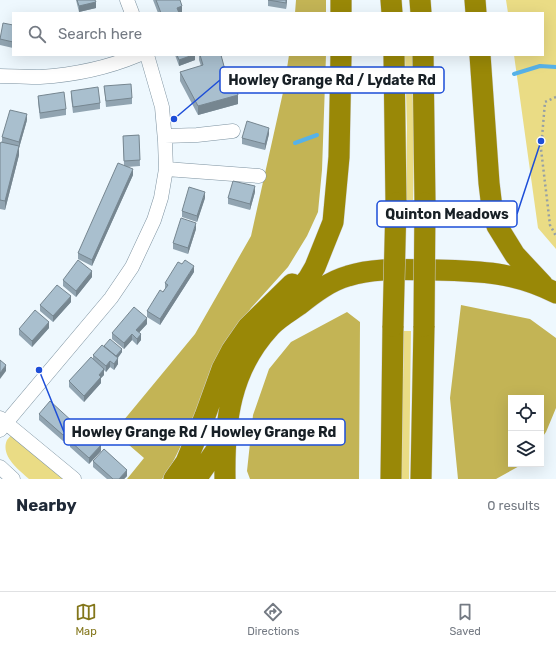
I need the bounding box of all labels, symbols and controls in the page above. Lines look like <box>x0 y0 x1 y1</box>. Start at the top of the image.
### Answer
search box <box>12 12 544 56</box>
icon: search <box>26 23 48 45</box>
text: Search here <box>58 25 142 43</box>
callout: Howley Grange Rd / Lydate Rd <box>220 67 444 93</box>
text: Howley Grange Rd / Lydate Rd <box>228 72 436 89</box>
callout: Quinton Meadows <box>377 201 517 227</box>
text: Quinton Meadows <box>385 206 509 223</box>
map controls <box>508 395 544 467</box>
button: locate <box>508 395 544 431</box>
callout: Howley Grange Rd / Howley Grange Rd <box>64 419 345 445</box>
text: Howley Grange Rd / Howley Grange Rd <box>72 424 337 441</box>
button: layers <box>508 431 544 467</box>
text: Nearby <box>16 495 77 515</box>
text: 0 results <box>487 498 540 513</box>
tab: Map <box>75 601 97 638</box>
tab: Directions <box>247 601 299 638</box>
tab: Saved <box>450 601 481 638</box>

